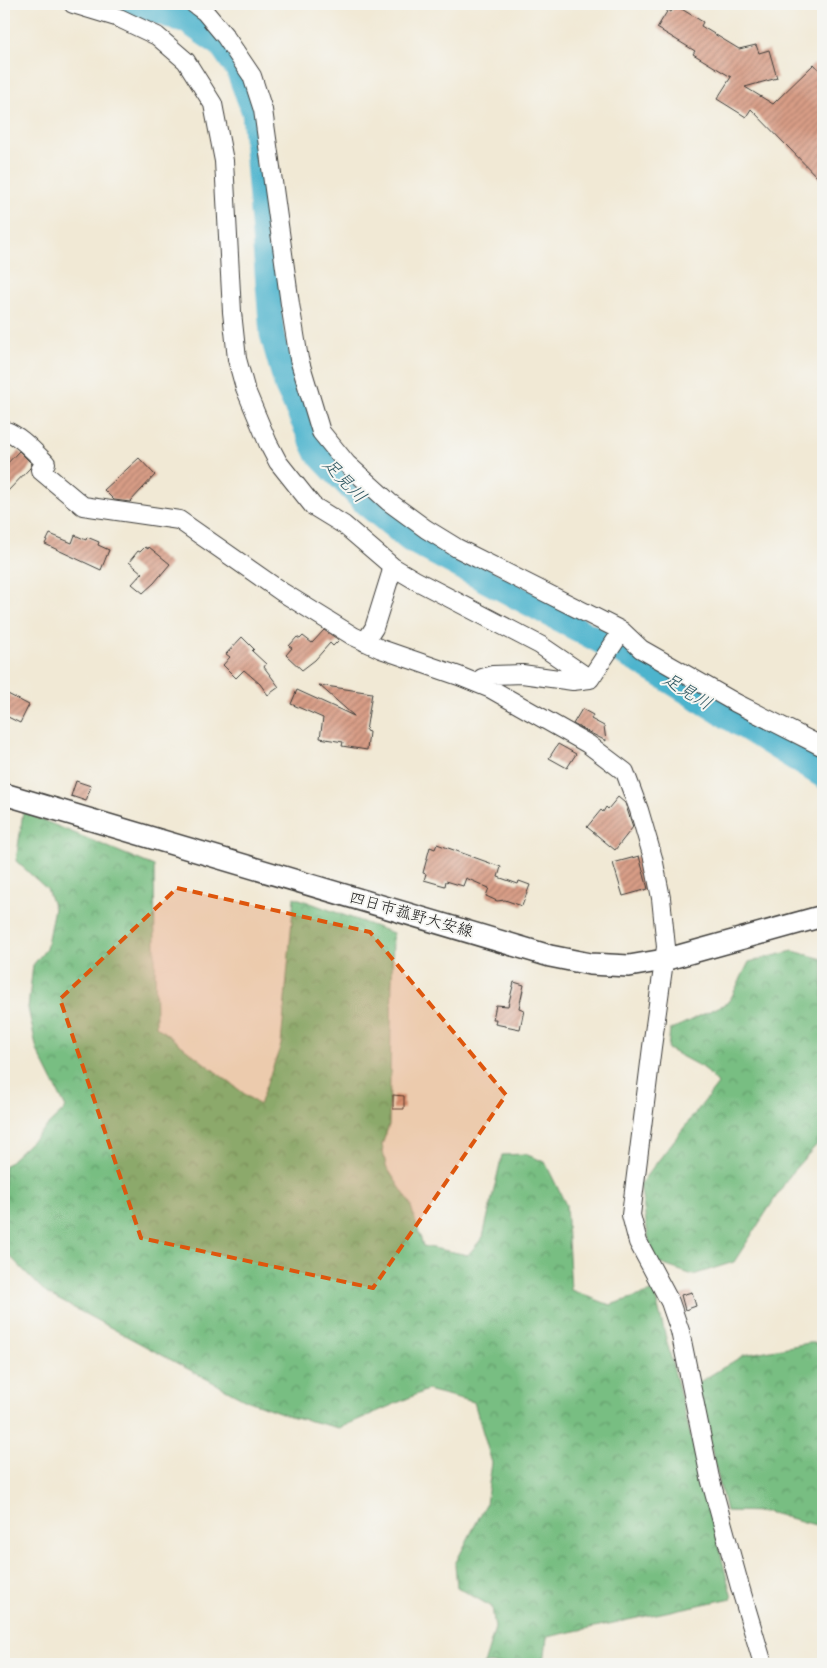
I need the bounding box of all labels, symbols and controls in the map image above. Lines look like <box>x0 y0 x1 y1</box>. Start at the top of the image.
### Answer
water label: 足見川 <box>317 453 371 509</box>
water label: 足見川 <box>658 668 716 716</box>
street label: 四日市菰野大安線 <box>347 887 475 943</box>

